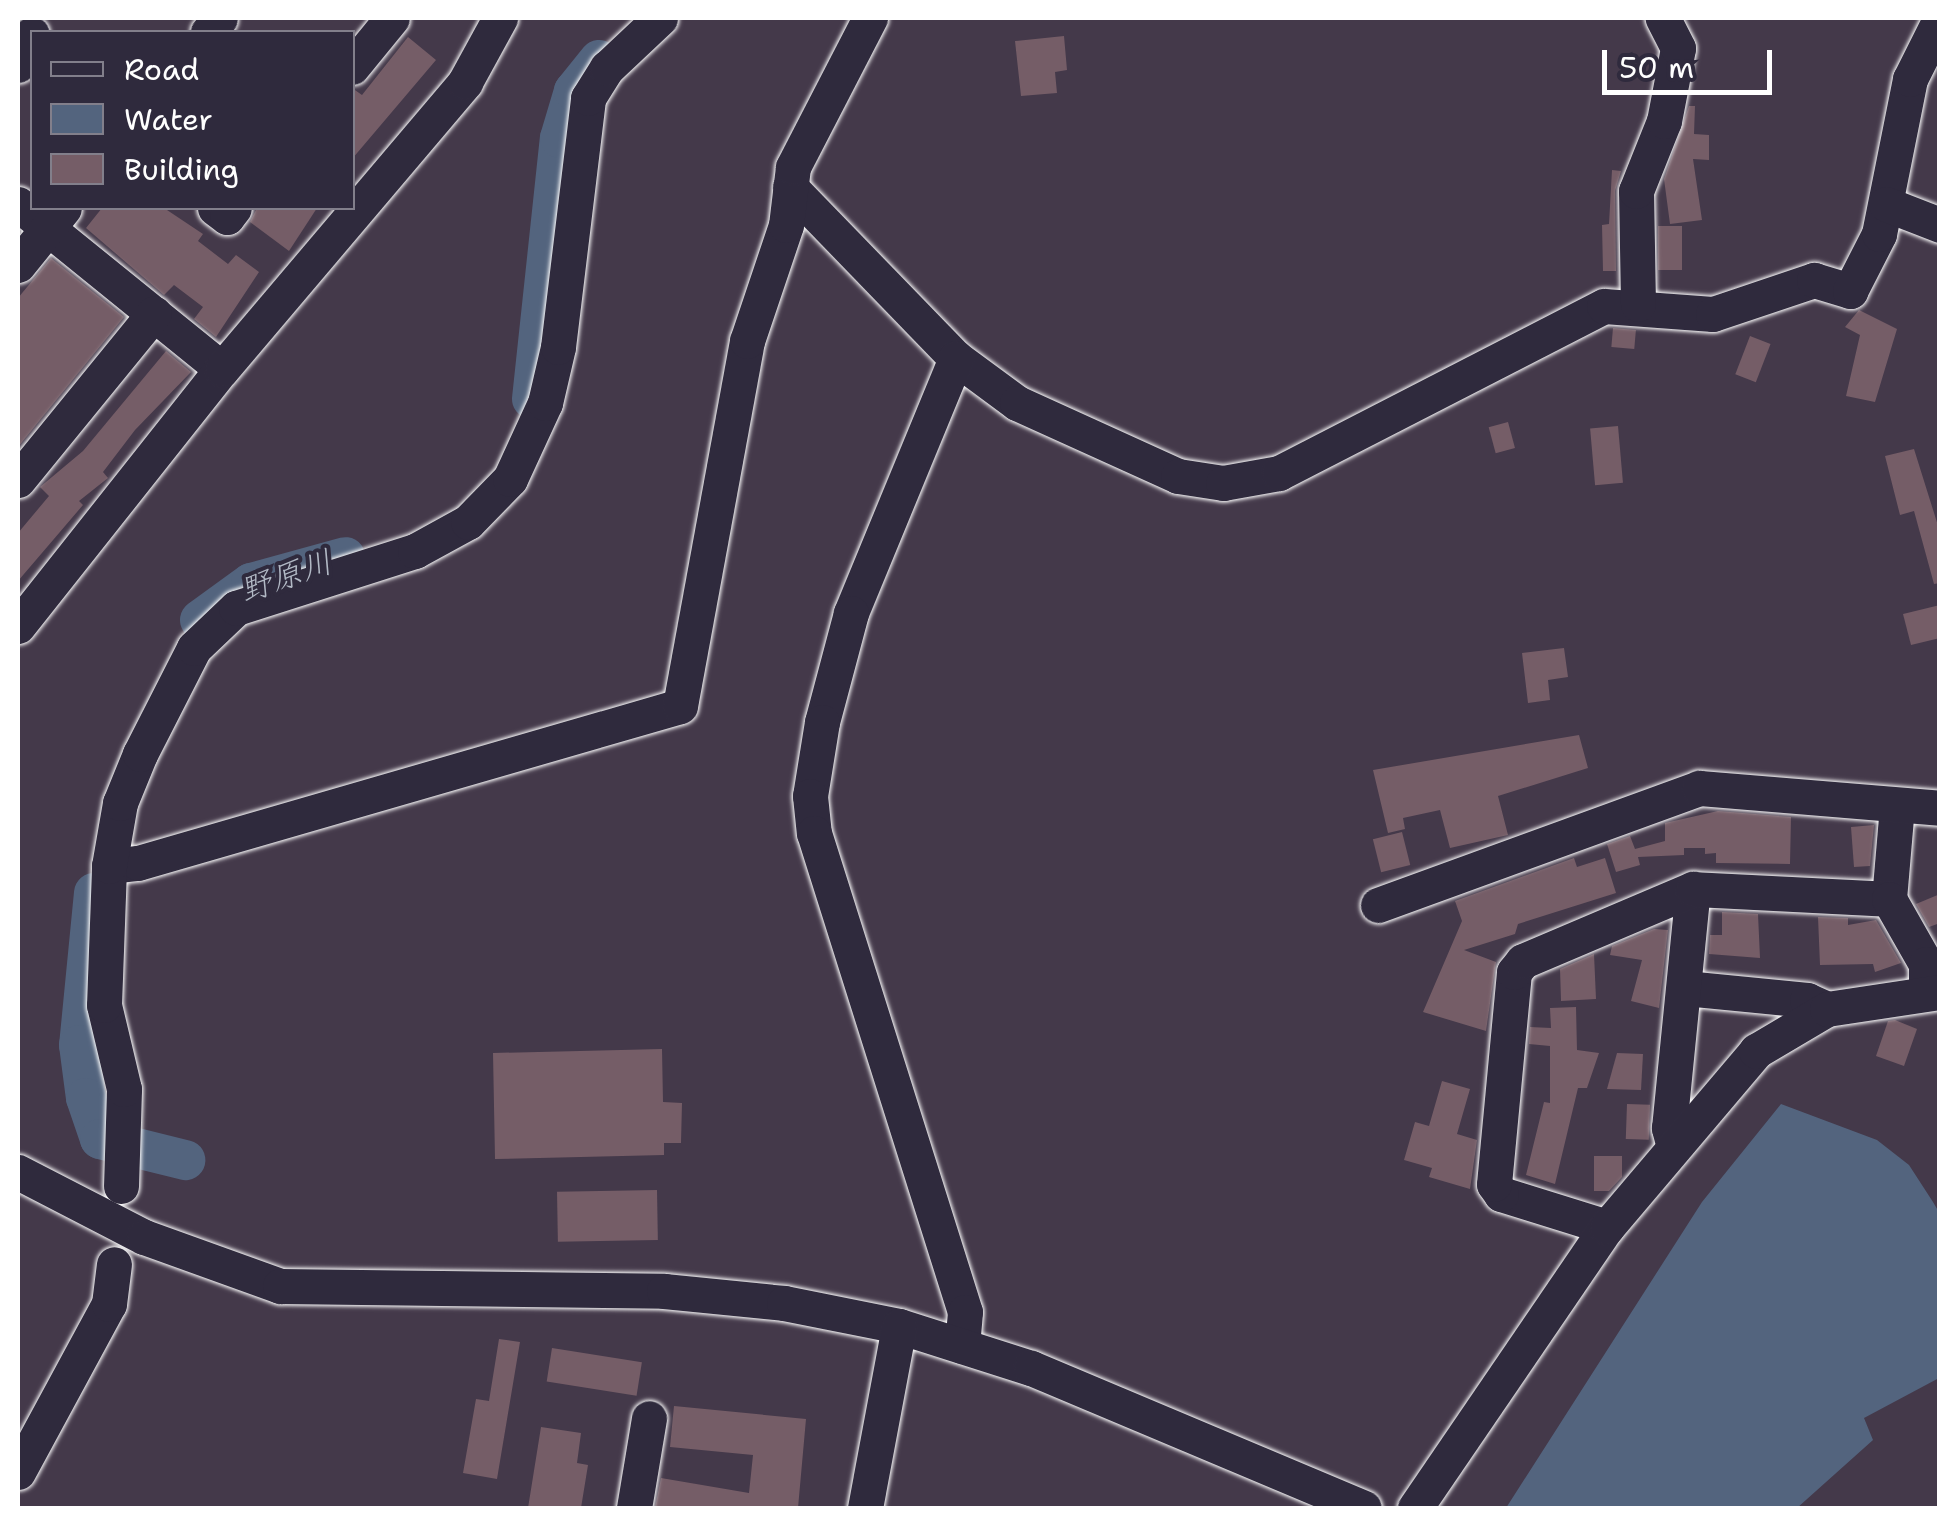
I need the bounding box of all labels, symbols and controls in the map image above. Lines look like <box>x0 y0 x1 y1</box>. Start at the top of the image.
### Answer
legend <box>30 30 355 210</box>
scale bar <box>1607 30 1777 92</box>
text: 50 m <box>1619 47 1694 88</box>
text: Road <box>124 49 199 90</box>
text: Water <box>124 99 213 140</box>
text: Building <box>124 149 239 190</box>
water label: 野原川 <box>234 542 338 610</box>

